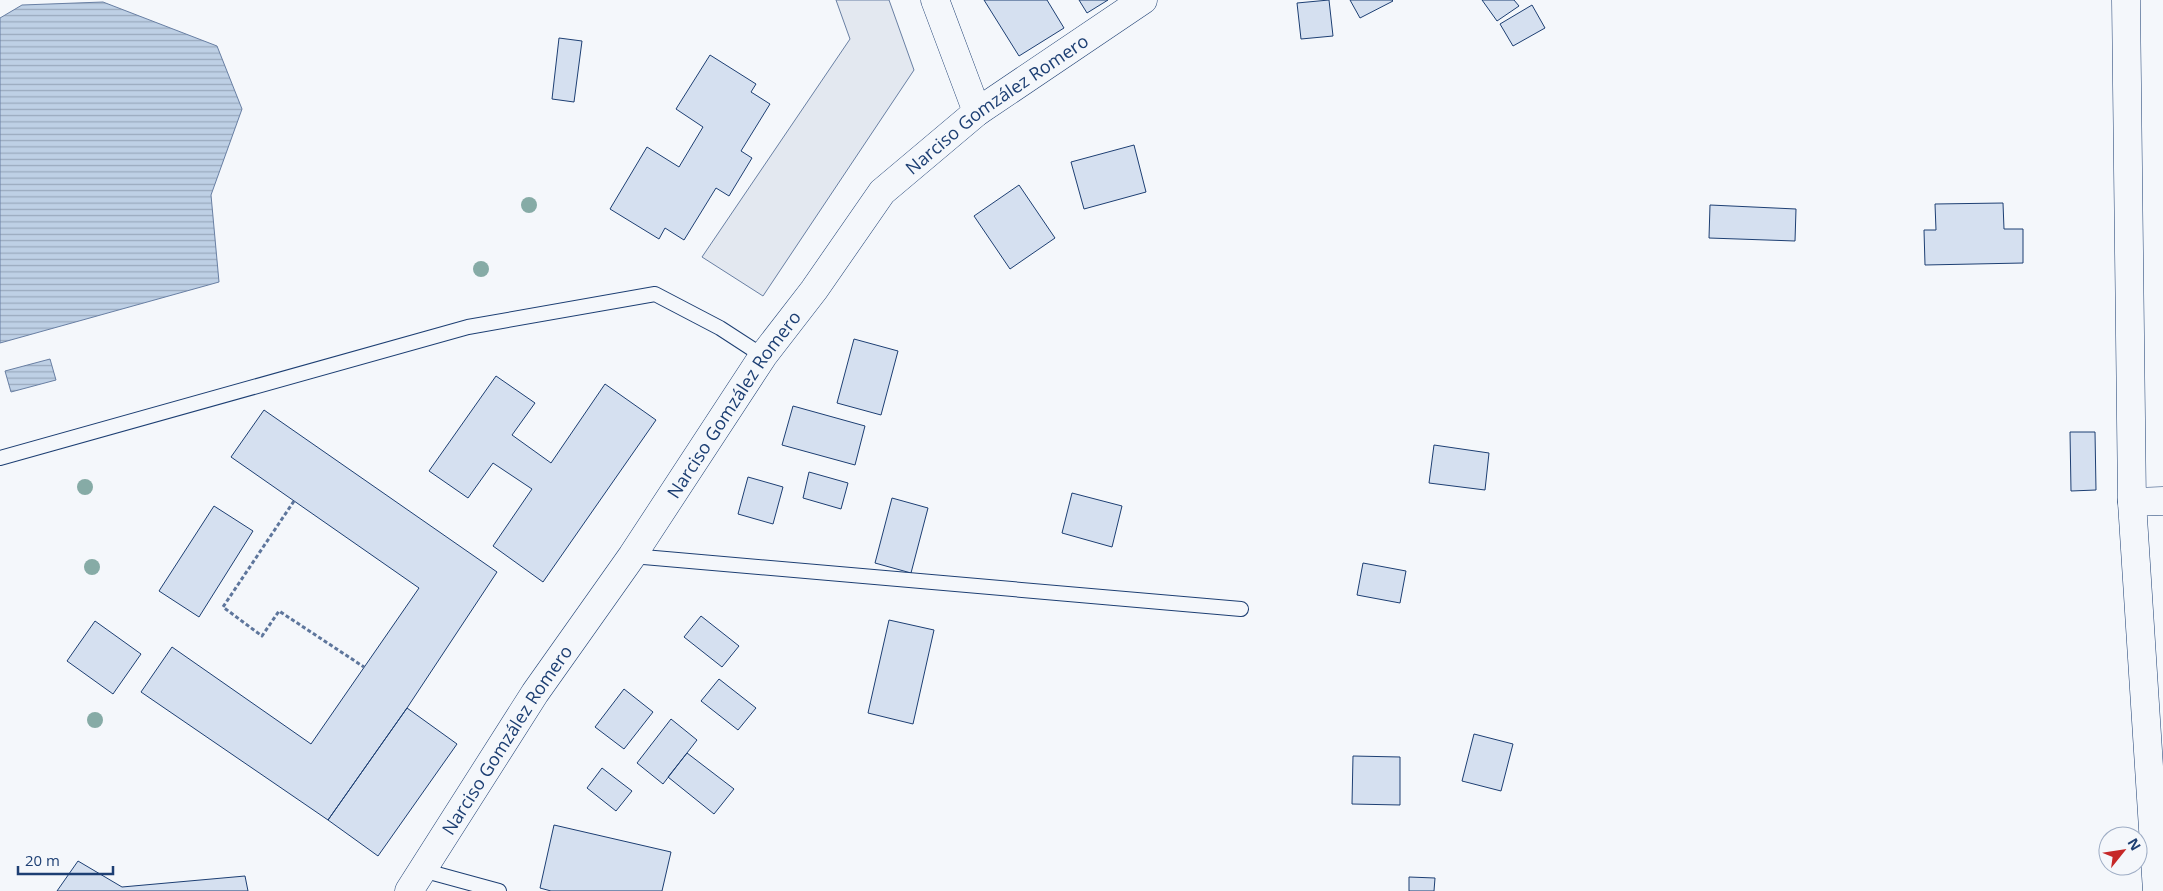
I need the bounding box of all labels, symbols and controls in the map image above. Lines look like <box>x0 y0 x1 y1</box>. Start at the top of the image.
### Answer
street label: Narciso Gomzález Romero <box>900 29 1093 179</box>
street label: Narciso Gomzález Romero <box>661 306 806 503</box>
street label: Narciso Gomzález Romero <box>436 640 577 839</box>
north arrow <box>2098 826 2148 876</box>
text: N <box>2124 835 2146 854</box>
scale bar <box>18 844 112 876</box>
text: 20 m <box>25 850 60 870</box>

